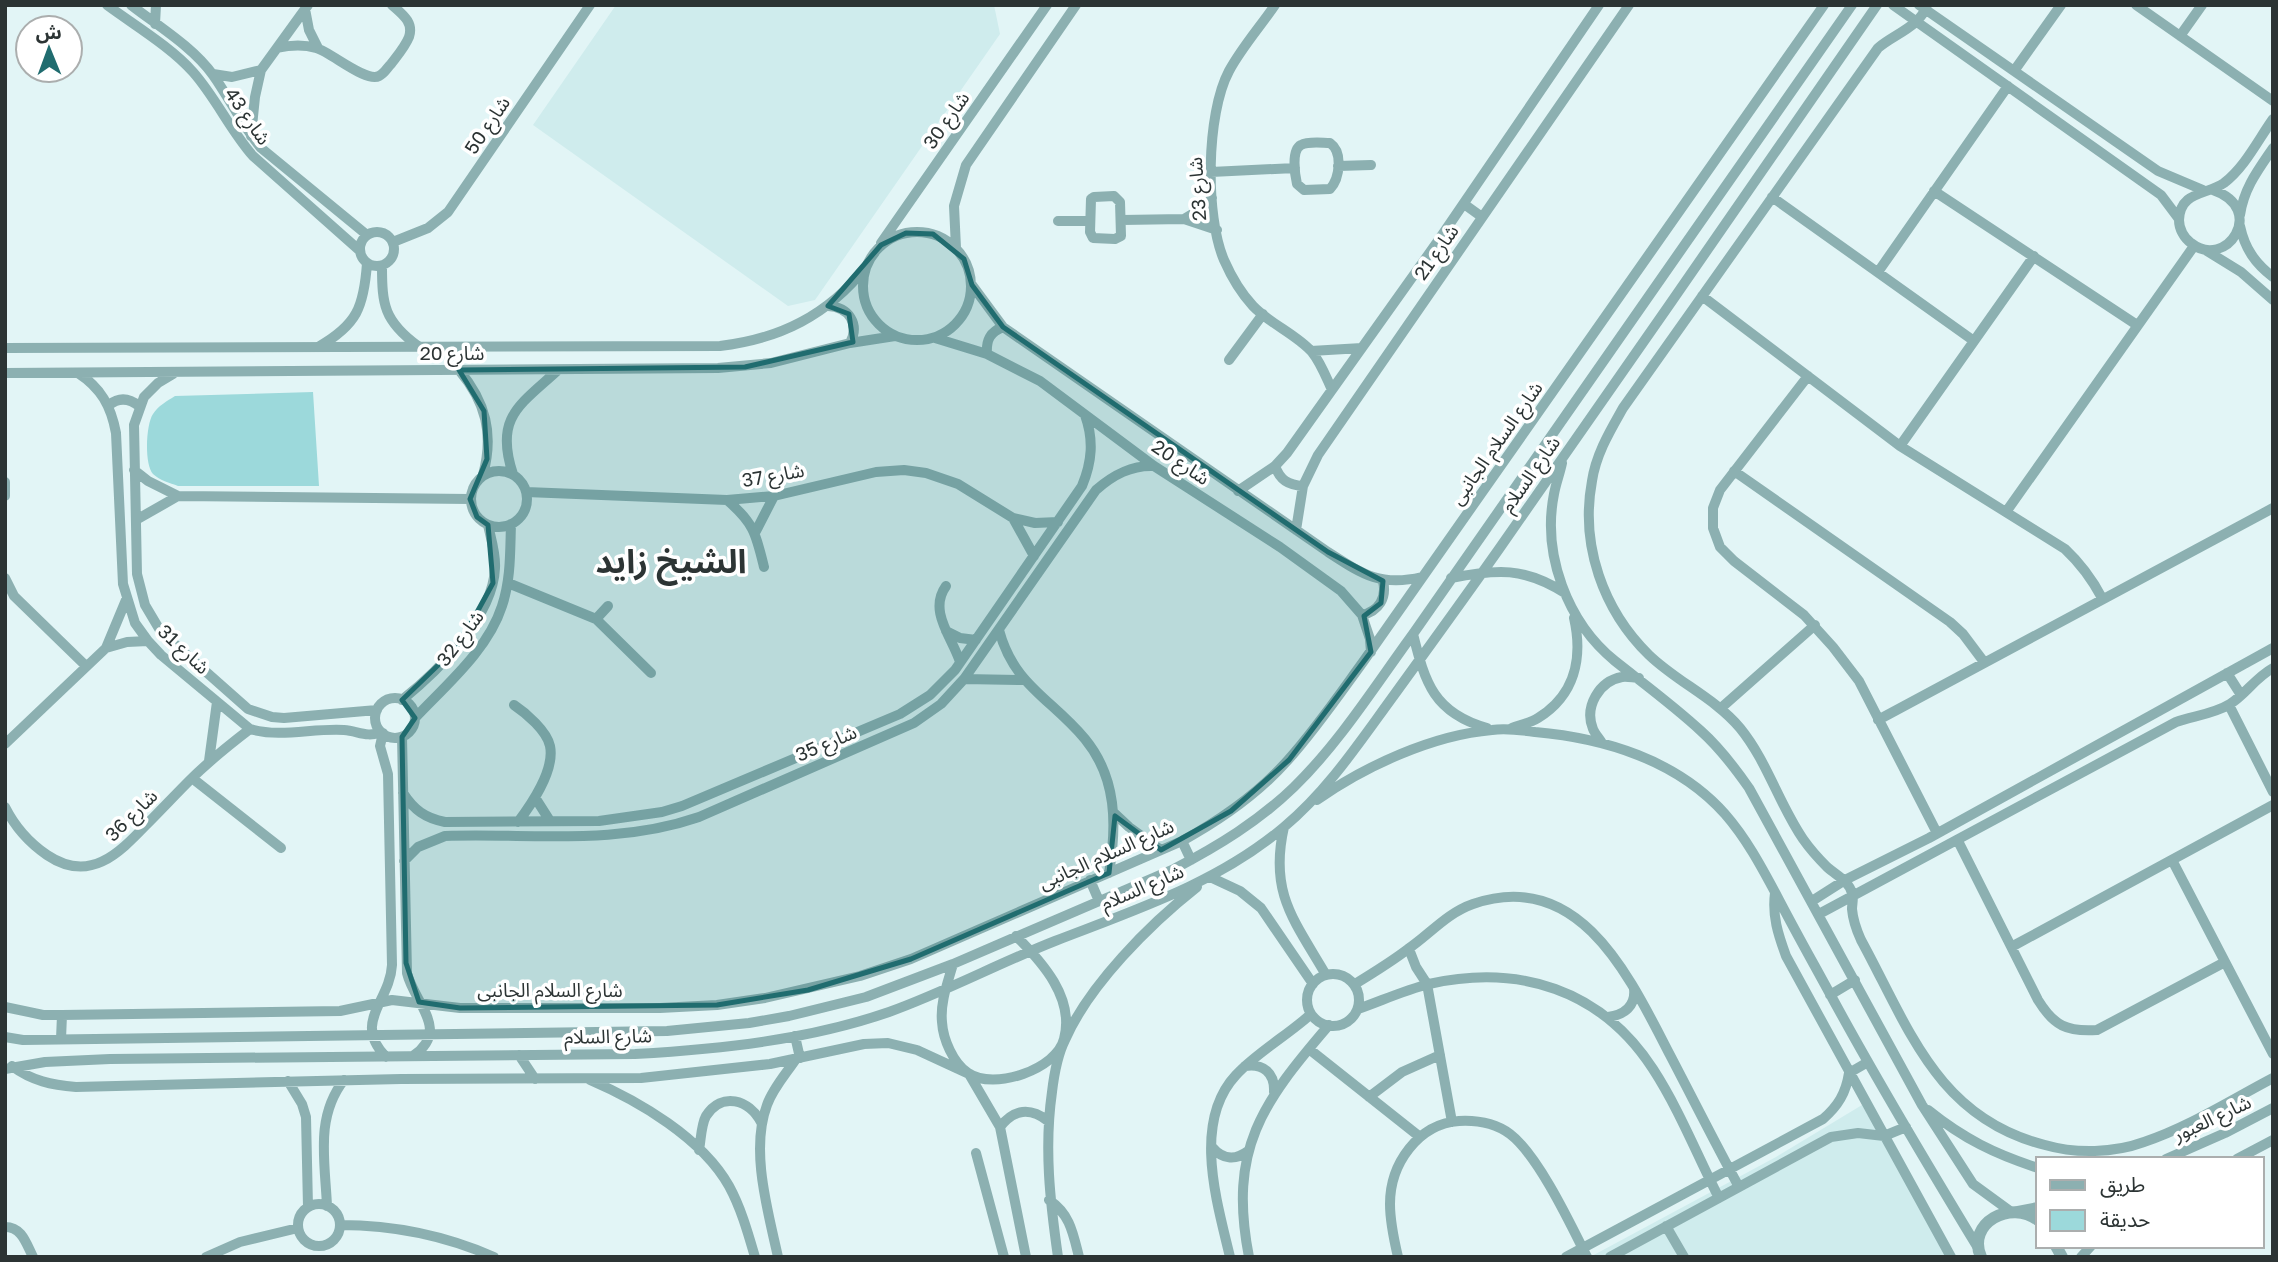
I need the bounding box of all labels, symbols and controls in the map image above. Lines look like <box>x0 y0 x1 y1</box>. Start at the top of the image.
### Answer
north arrow <box>14 14 84 84</box>
text: ش <box>35 20 62 43</box>
street label: شارع 43 <box>218 83 276 150</box>
street label: شارع 30 <box>918 87 976 155</box>
street label: شارع 50 <box>459 92 517 160</box>
street label: شارع 23 <box>1183 156 1213 222</box>
street label: شارع 21 <box>1408 220 1465 285</box>
street label: شارع 20 <box>420 341 484 367</box>
street label: شارع السلام الجانبى <box>1445 377 1547 509</box>
street label: شارع السلام <box>1495 431 1565 517</box>
street label: شارع 20 <box>1146 434 1214 492</box>
street label: شارع 37 <box>740 458 806 494</box>
district label: الشيخ زايد <box>596 541 746 586</box>
street label: شارع 32 <box>431 605 490 672</box>
street label: شارع 31 <box>152 619 215 680</box>
street label: شارع 35 <box>792 719 861 768</box>
street label: شارع 36 <box>100 784 164 848</box>
street label: شارع السلام الجانبى <box>1035 814 1177 894</box>
street label: شارع السلام <box>1097 859 1187 915</box>
street label: شارع السلام الجانبى <box>477 978 623 1005</box>
street label: شارع السلام <box>564 1023 652 1052</box>
street label: شارع العبور <box>2168 1089 2256 1149</box>
legend <box>2036 1157 2264 1248</box>
text: طريق <box>2100 1171 2145 1198</box>
text: حديقة <box>2100 1206 2150 1232</box>

